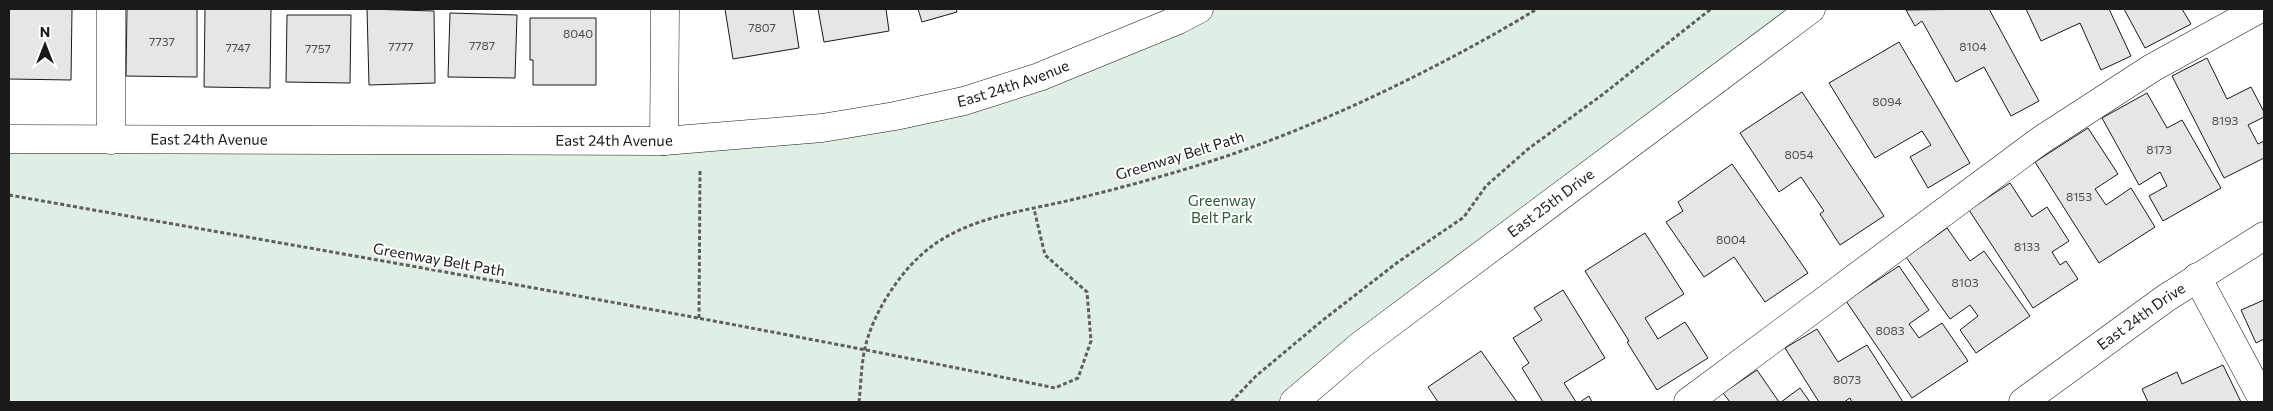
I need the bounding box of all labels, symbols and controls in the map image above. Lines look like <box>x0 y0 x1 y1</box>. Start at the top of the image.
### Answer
north arrow <box>20 20 70 70</box>
house number: 7807 <box>748 20 776 34</box>
text: N <box>40 23 50 40</box>
house number: 8040 <box>563 26 593 40</box>
house number: 7737 <box>149 34 175 48</box>
house number: 7787 <box>469 38 495 52</box>
house number: 7777 <box>388 39 414 53</box>
house number: 8104 <box>1959 39 1987 53</box>
house number: 7747 <box>225 40 251 54</box>
house number: 7757 <box>305 41 331 55</box>
street label: East 24th Avenue <box>955 56 1072 110</box>
house number: 8094 <box>1872 94 1902 108</box>
house number: 8193 <box>2212 113 2238 127</box>
street label: Greenway Belt Path <box>1113 127 1246 183</box>
street label: East 24th Avenue <box>150 129 268 148</box>
street label: East 24th Avenue <box>555 130 673 149</box>
house number: 8173 <box>2146 142 2172 156</box>
house number: 8054 <box>1784 147 1814 161</box>
street label: East 25th Drive <box>1503 164 1597 241</box>
house number: 8153 <box>2066 189 2092 203</box>
park label: Greenway Belt Park <box>1188 191 1256 226</box>
house number: 8004 <box>1716 232 1746 246</box>
street label: Greenway Belt Path <box>372 239 507 279</box>
house number: 8133 <box>2014 239 2040 253</box>
house number: 8103 <box>1951 275 1979 289</box>
street label: East 24th Drive <box>2093 278 2188 353</box>
house number: 8083 <box>1875 323 1905 337</box>
house number: 8073 <box>1833 372 1861 386</box>

